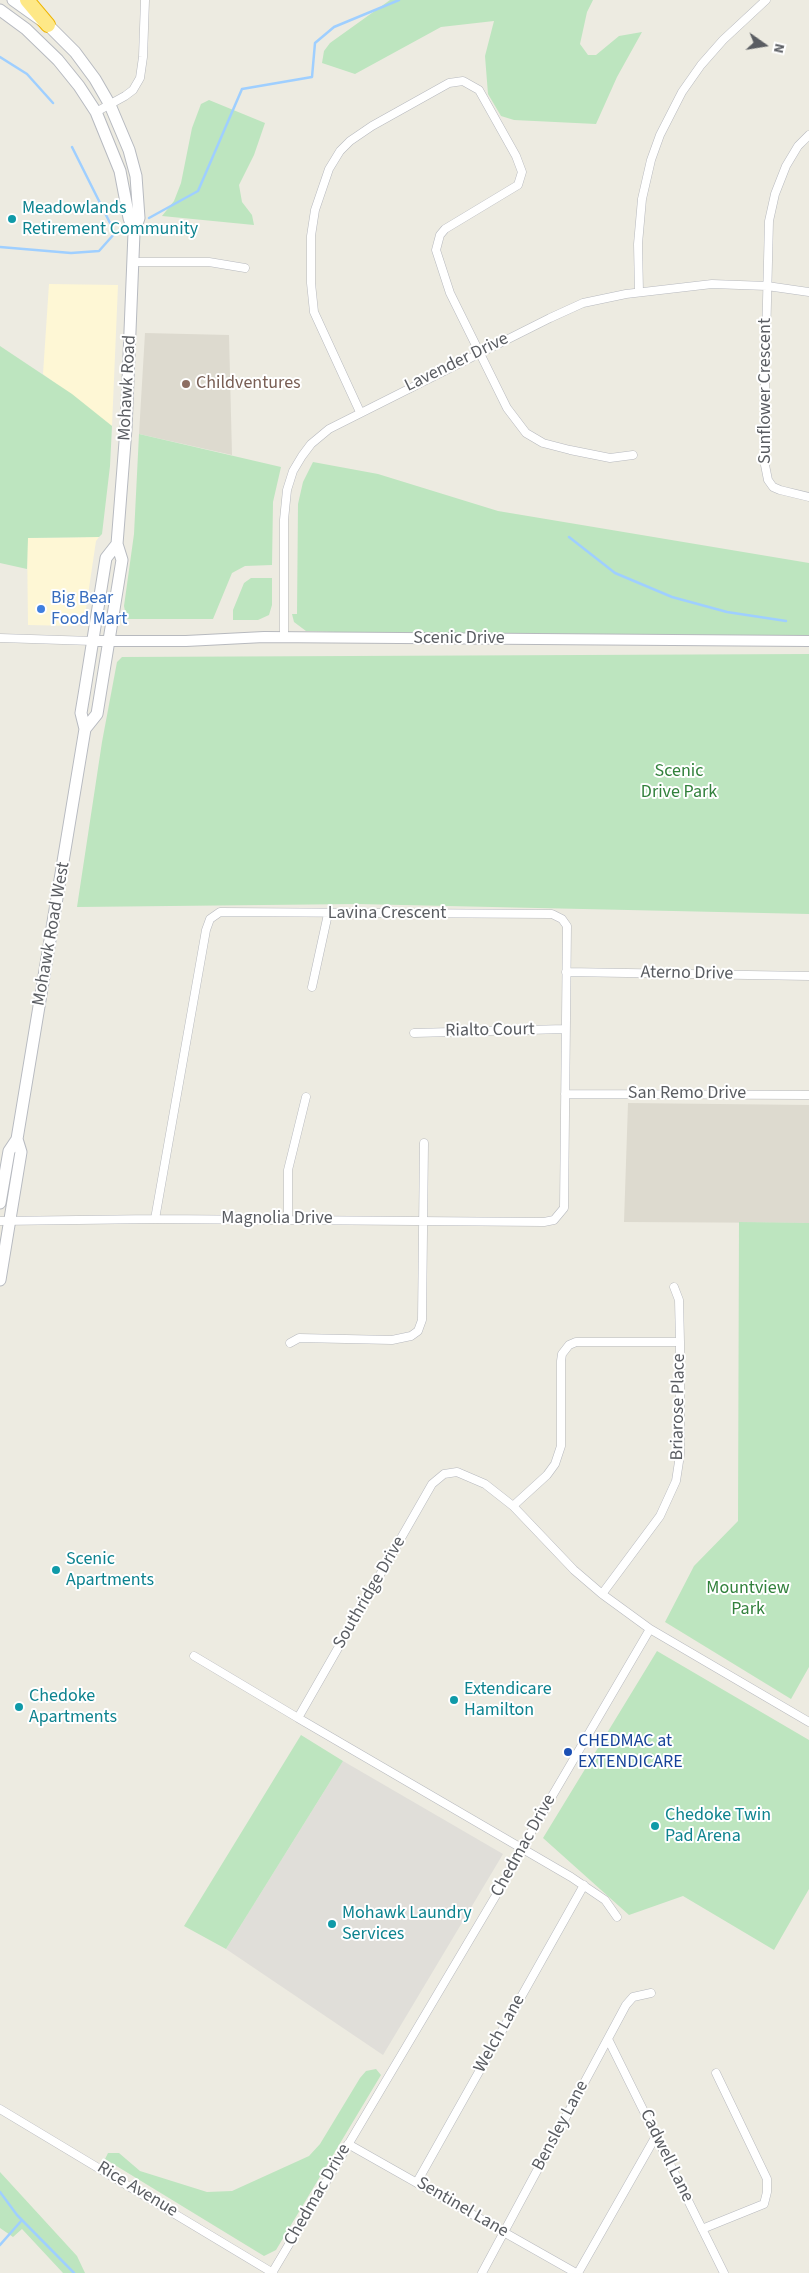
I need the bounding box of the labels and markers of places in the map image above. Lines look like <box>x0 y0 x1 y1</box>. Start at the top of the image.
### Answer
place label: Meadowlands Retirement Community <box>22 198 198 240</box>
marker: Meadowlands Retirement Community <box>6 213 18 225</box>
place label: Childventures <box>196 373 301 395</box>
marker: Childventures <box>180 378 192 390</box>
place label: Big Bear Food Mart <box>51 588 127 630</box>
marker: Big Bear Food Mart <box>35 603 47 615</box>
place label: Scenic Apartments <box>66 1549 154 1592</box>
marker: Scenic Apartments <box>50 1564 62 1576</box>
place label: Extendicare Hamilton <box>464 1679 552 1722</box>
place label: Chedoke Apartments <box>29 1686 117 1728</box>
marker: Extendicare Hamilton <box>448 1694 460 1706</box>
marker: Chedoke Apartments <box>13 1701 25 1713</box>
place label: CHEDMAC at EXTENDICARE <box>578 1731 683 1774</box>
marker: CHEDMAC at EXTENDICARE <box>562 1746 574 1758</box>
place label: Chedoke Twin Pad Arena <box>665 1805 771 1848</box>
marker: Chedoke Twin Pad Arena <box>649 1820 661 1832</box>
place label: Mohawk Laundry Services <box>342 1903 472 1946</box>
marker: Mohawk Laundry Services <box>326 1918 338 1930</box>

